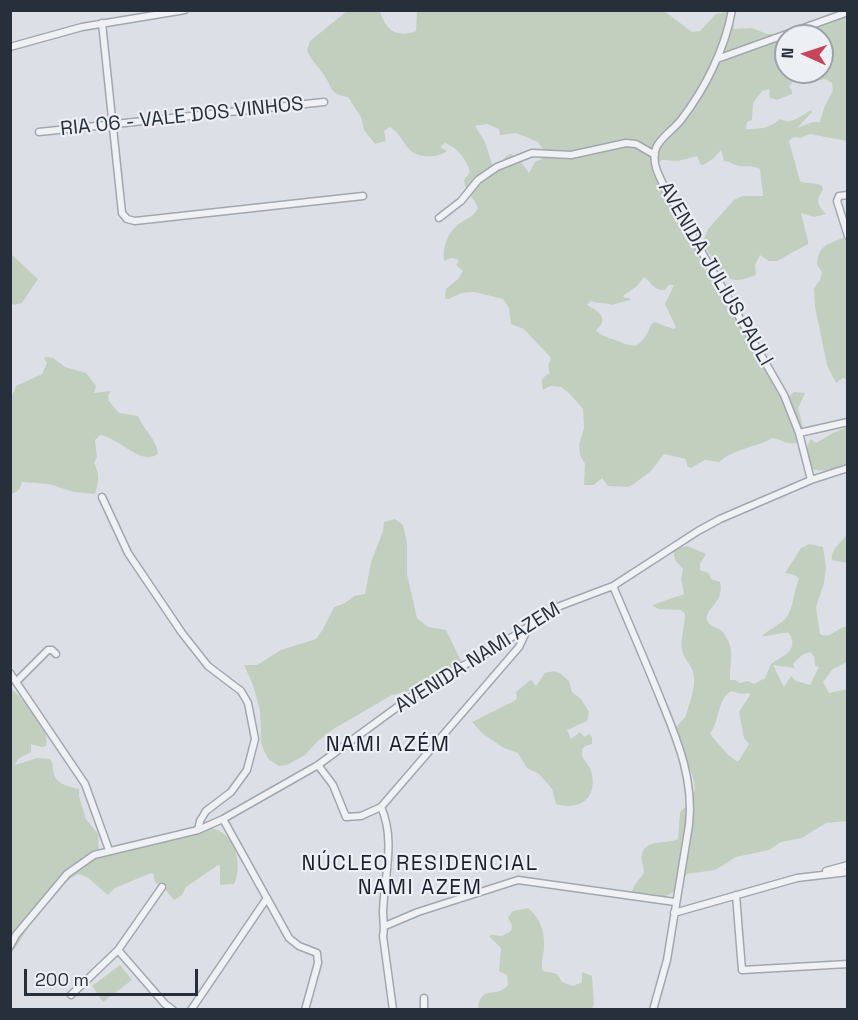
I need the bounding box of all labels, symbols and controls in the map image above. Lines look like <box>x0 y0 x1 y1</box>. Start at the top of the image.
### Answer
north arrow <box>774 24 834 84</box>
text: N <box>777 47 798 59</box>
street label: RIA 06 - VALE DOS VINHOS <box>59 92 305 142</box>
street label: AVENIDA JULIUS PAULI <box>653 178 777 370</box>
street label: AVENIDA NAMI AZEM <box>391 597 565 719</box>
district label: NAMI AZÉM <box>326 732 450 758</box>
district label: NÚCLEO RESIDENCIAL NAMI AZEM <box>301 851 539 901</box>
scale bar <box>27 957 201 995</box>
text: 200 m <box>35 968 89 991</box>

